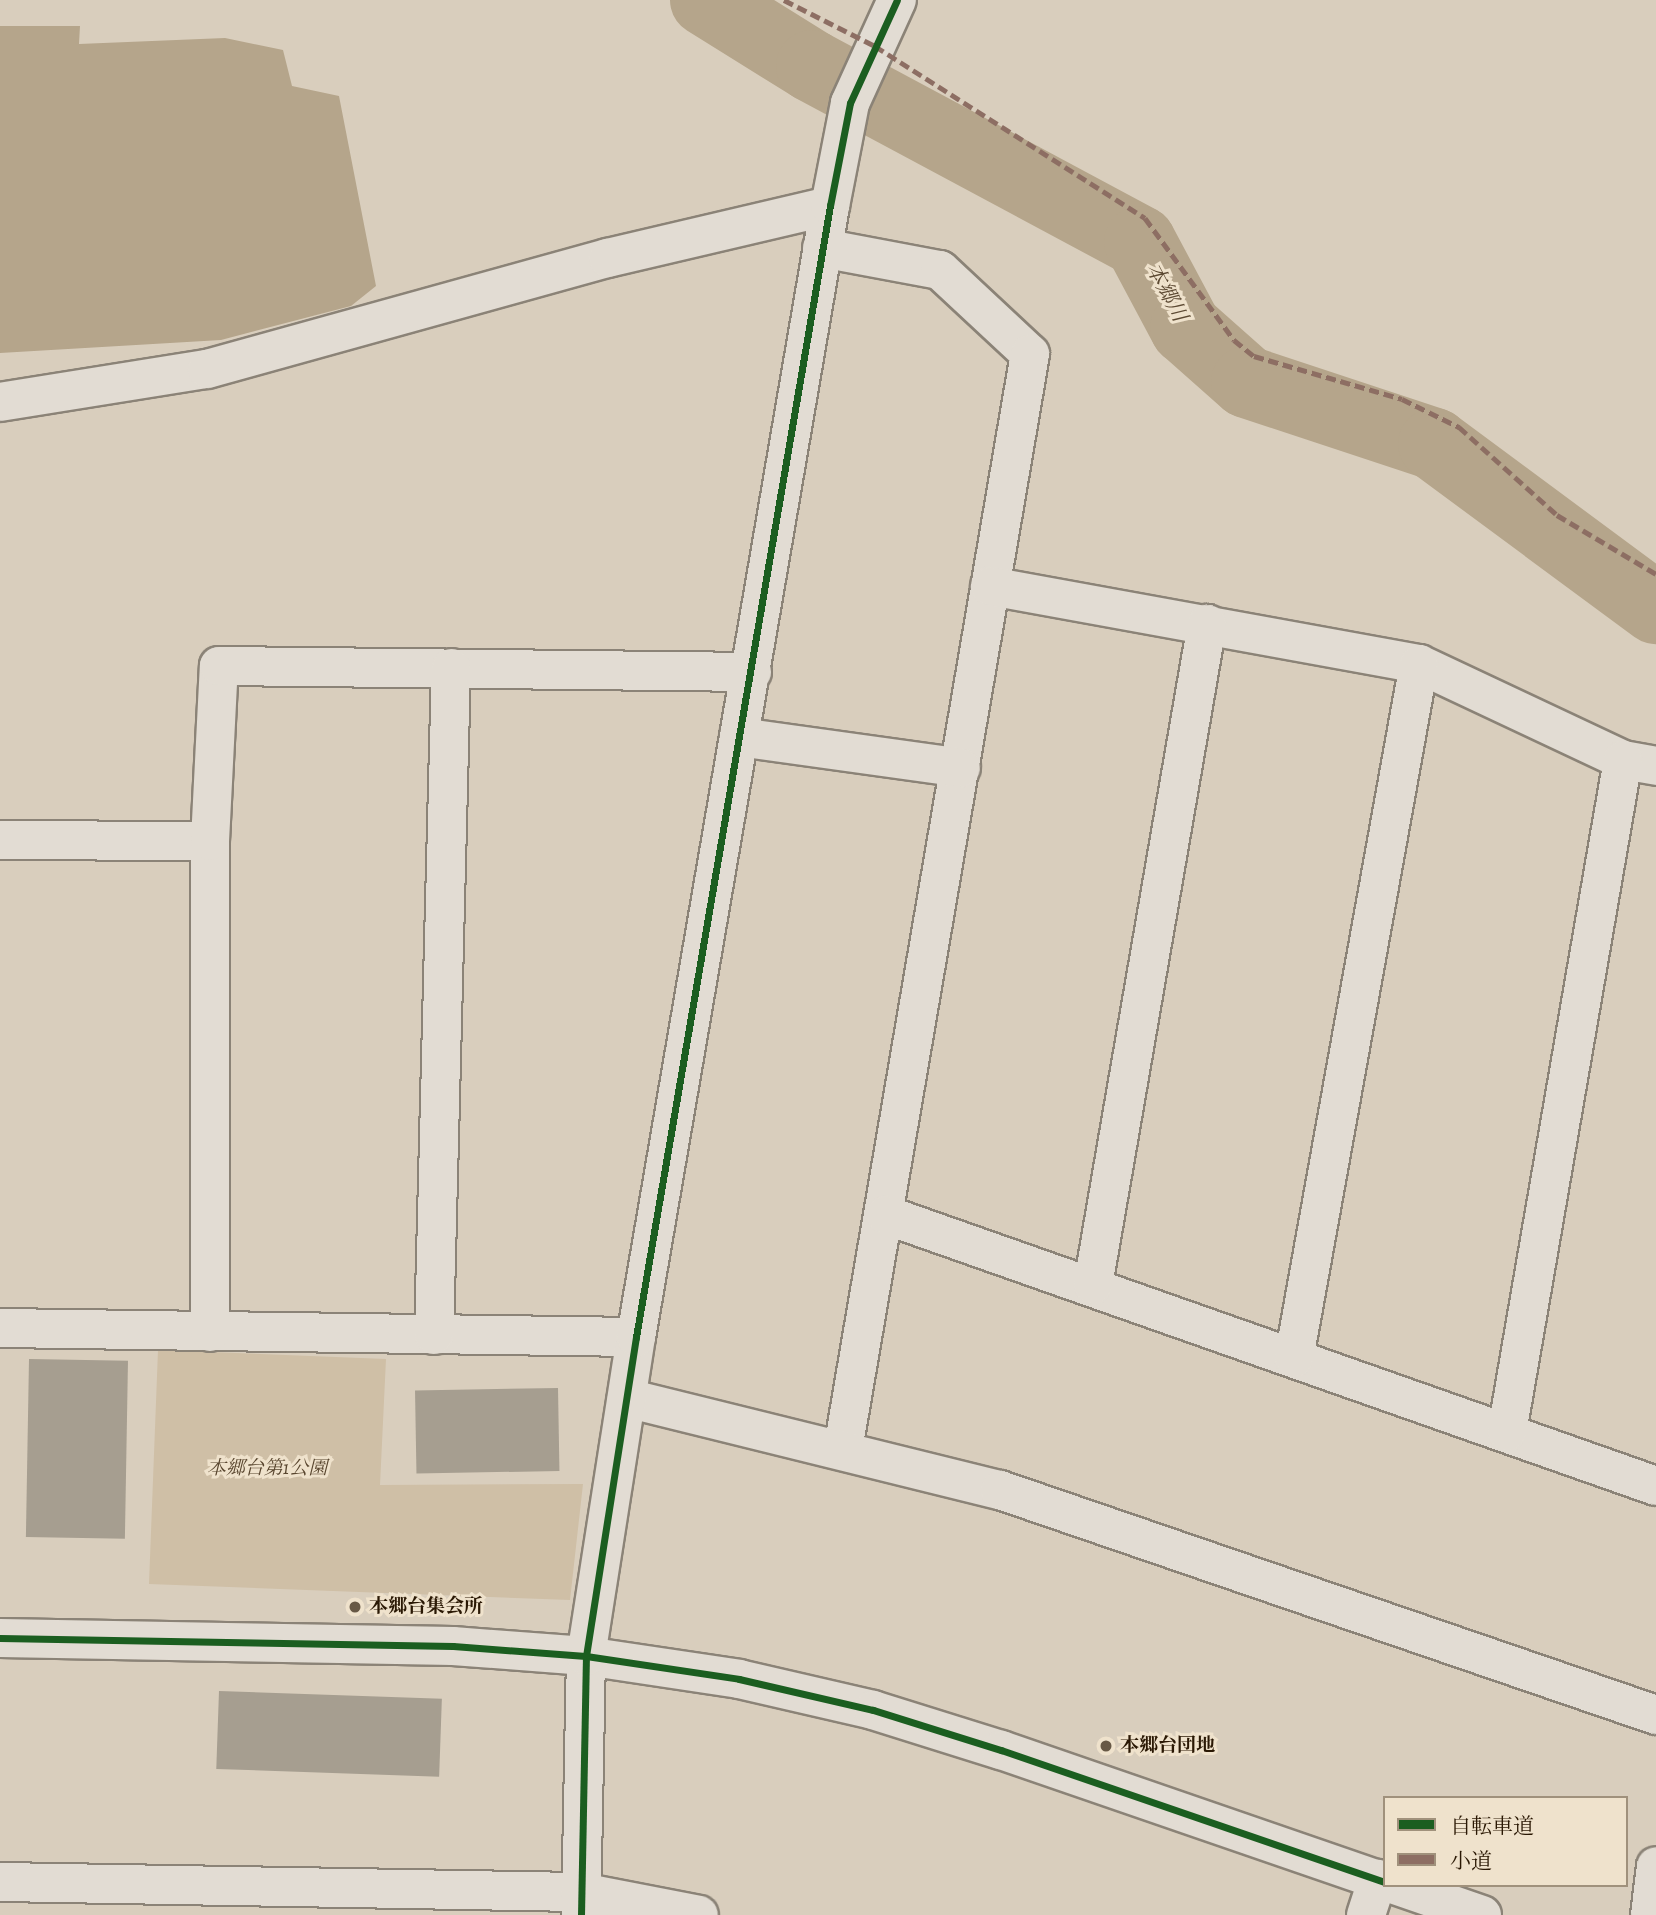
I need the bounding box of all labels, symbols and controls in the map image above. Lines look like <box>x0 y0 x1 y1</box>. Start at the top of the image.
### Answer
water label: 本郷川 <box>1141 258 1193 326</box>
park label: 本郷台第1公園 <box>207 1458 327 1480</box>
place label: 本郷台集会所 <box>369 1596 483 1618</box>
marker: 本郷台集会所 <box>347 1599 363 1615</box>
place label: 本郷台団地 <box>1120 1735 1215 1757</box>
marker: 本郷台団地 <box>1098 1738 1114 1754</box>
legend <box>1383 1796 1628 1887</box>
text: 自転車道 <box>1450 1812 1534 1840</box>
text: 小道 <box>1450 1847 1492 1875</box>

